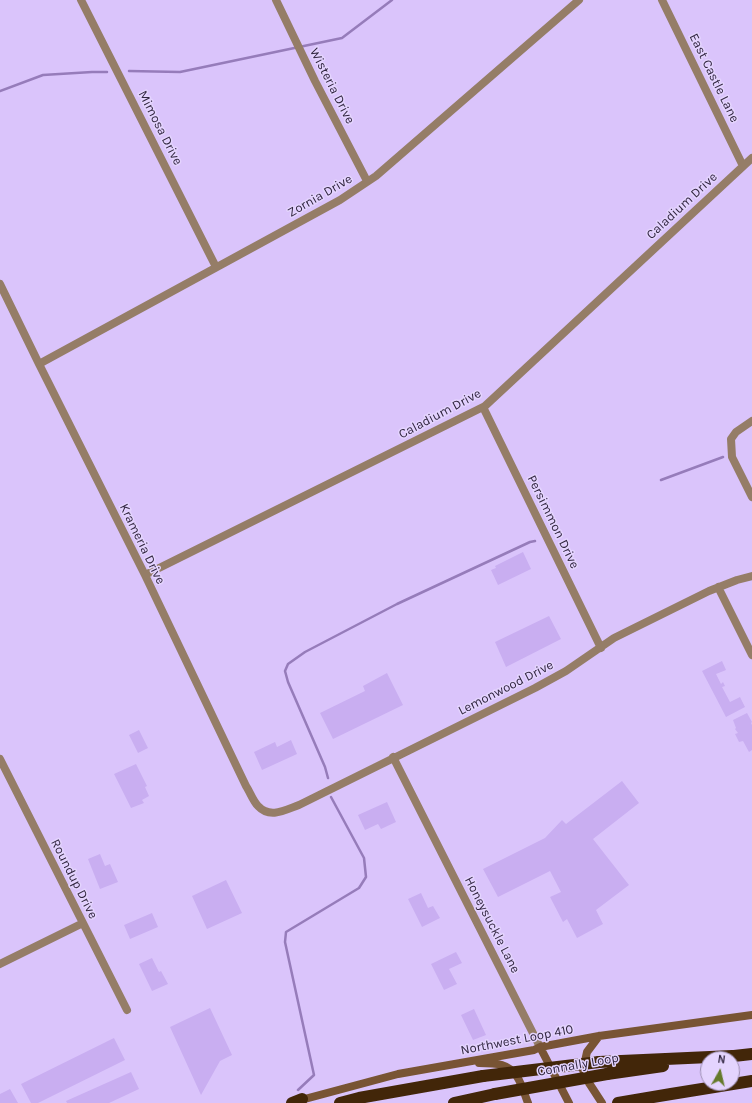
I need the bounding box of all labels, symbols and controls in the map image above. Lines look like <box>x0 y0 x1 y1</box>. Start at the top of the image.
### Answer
street label: East Castle Lane <box>686 31 742 125</box>
street label: Wisteria Drive <box>306 45 358 127</box>
street label: Mimosa Drive <box>135 88 185 168</box>
street label: Caladium Drive <box>643 169 721 243</box>
street label: Zornia Drive <box>285 171 355 221</box>
street label: Caladium Drive <box>396 386 484 442</box>
street label: Persimmon Drive <box>524 473 582 571</box>
street label: Krameria Drive <box>116 501 168 587</box>
street label: Lemonwood Drive <box>456 657 556 719</box>
street label: Roundup Drive <box>47 837 101 921</box>
street label: Honeysuckle Lane <box>461 874 523 976</box>
street label: Northwest Loop 410 <box>459 1021 575 1059</box>
street label: Connally Loop <box>536 1050 620 1080</box>
north arrow <box>700 1051 740 1091</box>
text: N <box>717 1053 726 1067</box>

